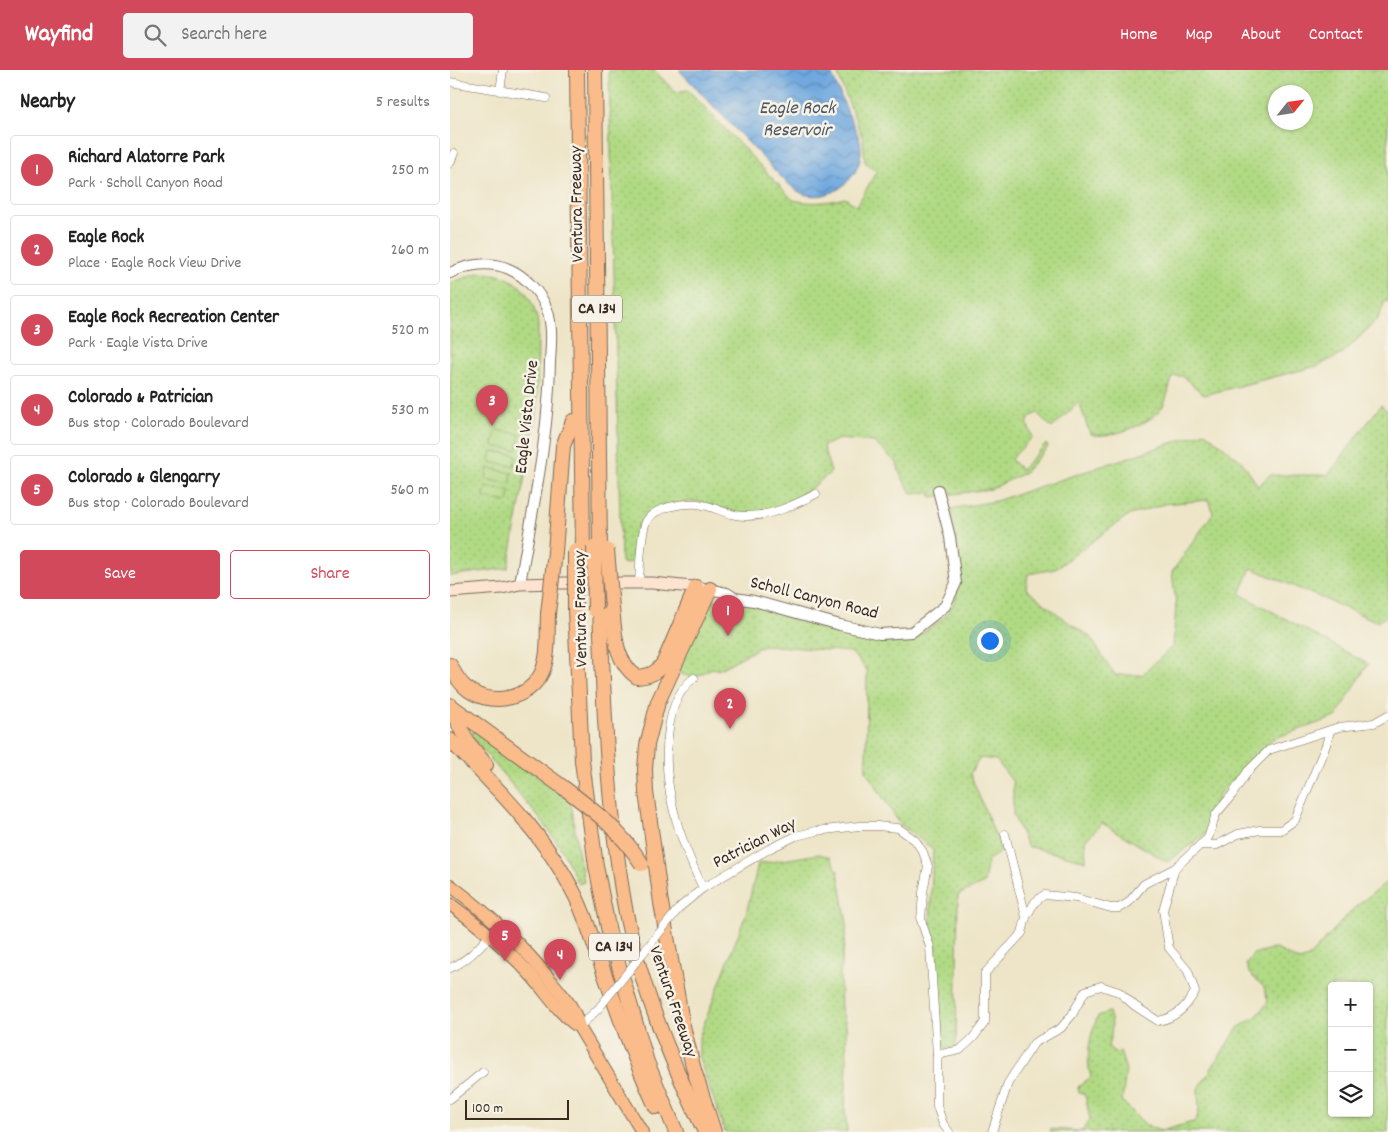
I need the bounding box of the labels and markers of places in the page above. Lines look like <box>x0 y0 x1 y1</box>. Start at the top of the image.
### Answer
pin: 3 <box>476 385 508 426</box>
pin: 1 <box>712 595 744 636</box>
pin: 2 <box>714 688 746 729</box>
pin: 5 <box>489 920 521 961</box>
pin: 4 <box>544 939 576 980</box>

